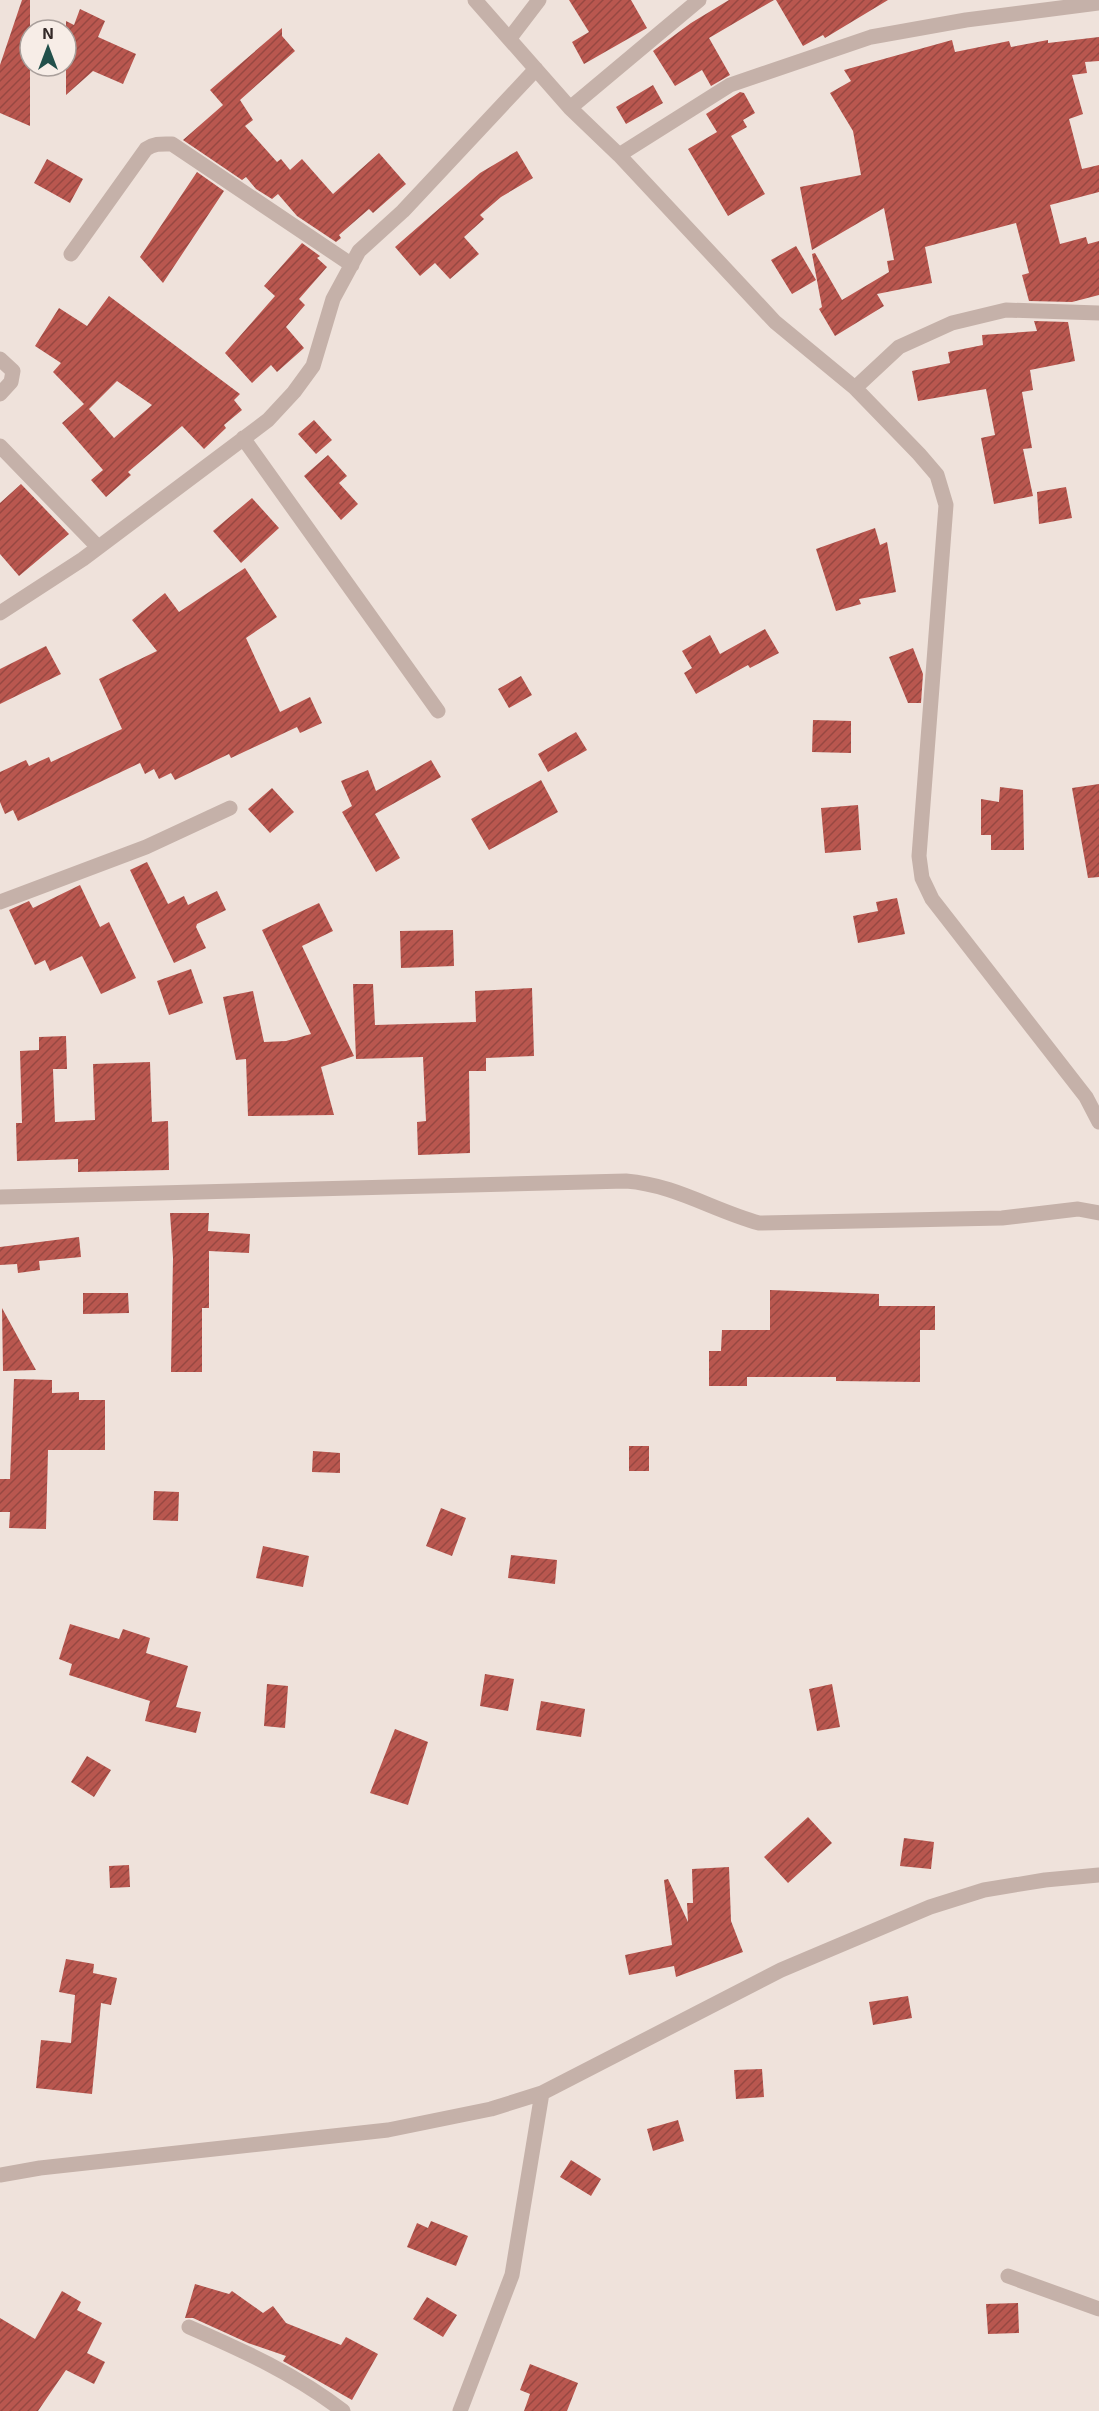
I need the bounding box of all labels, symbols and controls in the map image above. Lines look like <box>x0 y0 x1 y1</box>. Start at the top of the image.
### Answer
north arrow <box>18 18 78 78</box>
text: N <box>42 23 54 42</box>

